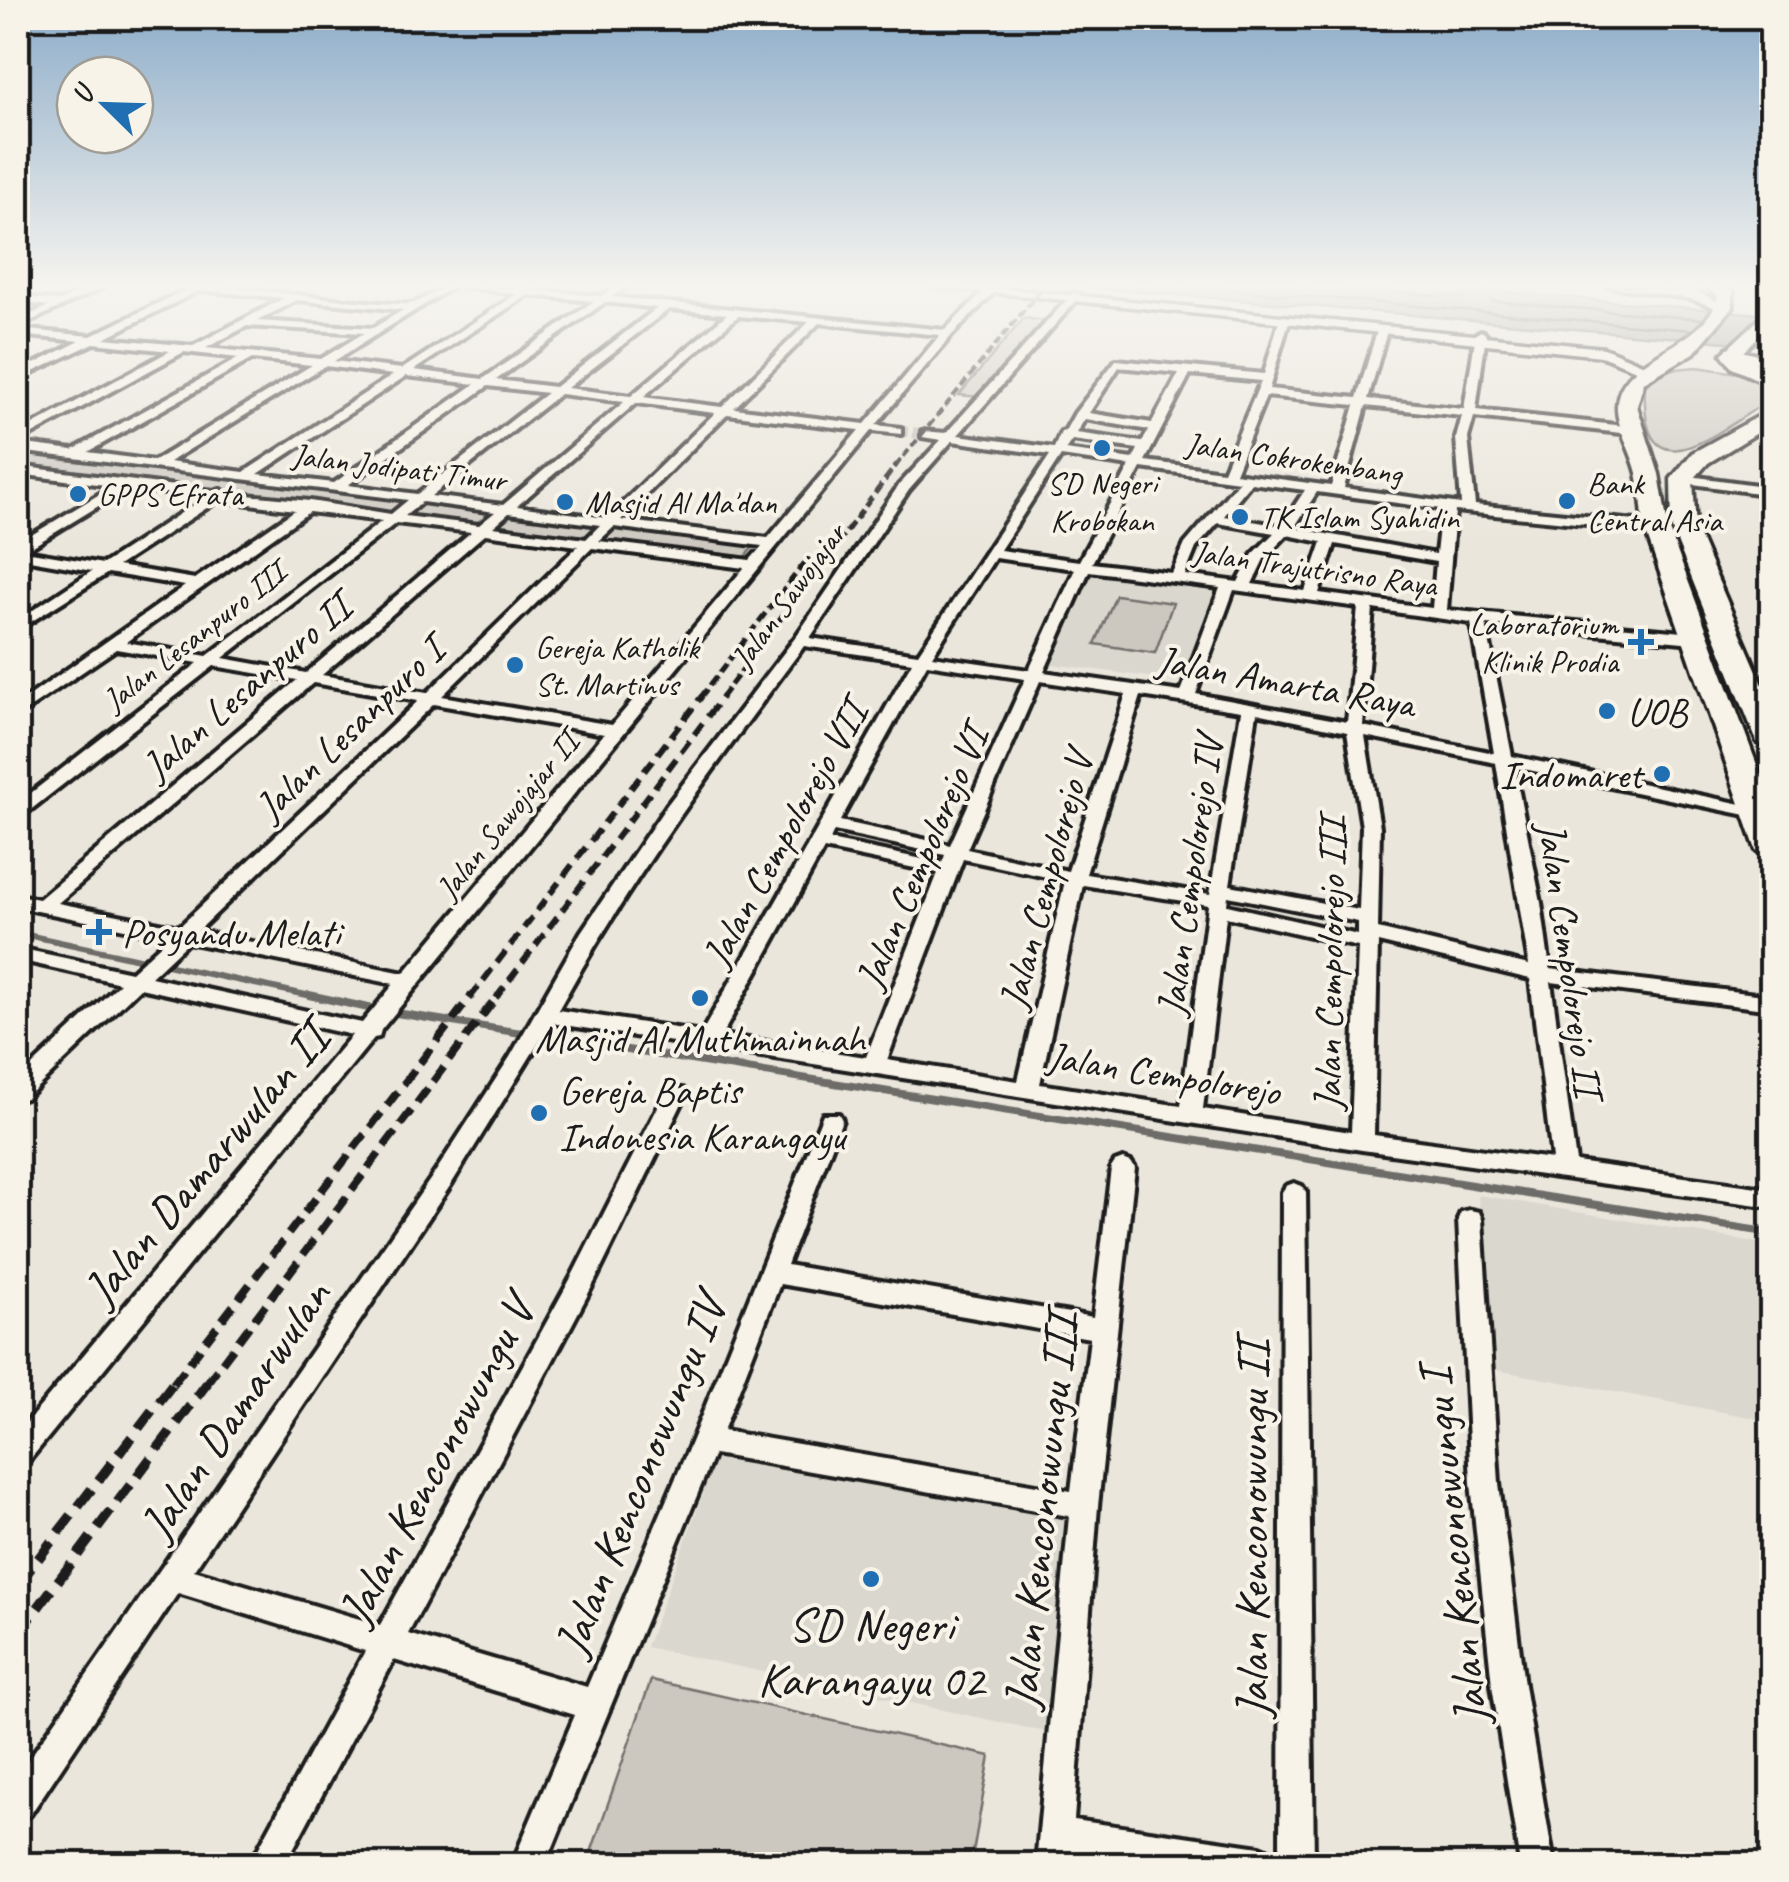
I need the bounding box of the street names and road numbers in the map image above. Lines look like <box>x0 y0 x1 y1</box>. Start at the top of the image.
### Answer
street label: Jalan Cokrokembang <box>1181 423 1406 494</box>
street label: Jalan Jodipati Timur <box>288 434 511 501</box>
street label: Jalan Sawojajar <box>720 513 857 679</box>
street label: Jalan Trajutrisno Raya <box>1188 531 1442 606</box>
street label: Jalan Lesanpuro III <box>96 553 292 719</box>
street label: Jalan Lesanpuro II <box>243 620 461 833</box>
street label: Jalan Lesanpuro I <box>245 627 453 829</box>
street label: Jalan Amarta Raya <box>1151 634 1422 730</box>
street label: Jalan Cempolorejo VII <box>690 685 882 977</box>
street label: Jalan Cempolorejo VI <box>844 711 1003 998</box>
street label: Jalan Sawojajar II <box>426 718 592 909</box>
street label: Jalan Cempolorejo IV <box>1145 726 1235 1021</box>
street label: Jalan Cempolorejo V <box>987 739 1106 1016</box>
street label: Jalan Cempolorejo III <box>1302 809 1358 1113</box>
street label: Jalan Cempolorejo II <box>1526 817 1615 1108</box>
street label: Jalan Damarwulan II <box>69 1002 348 1319</box>
street label: Jalan Cempolorejo <box>1042 1031 1285 1117</box>
street label: Jalan Damarwulan <box>125 1267 344 1552</box>
street label: Jalan Kenconowungu V <box>324 1279 551 1636</box>
street label: Jalan Kenconowungu IV <box>540 1279 743 1666</box>
street label: Jalan Kenconowungu III <box>990 1302 1092 1714</box>
street label: Jalan Kenconowungu II <box>1222 1330 1282 1720</box>
street label: Jalan Kenconowungu I <box>1403 1356 1502 1730</box>

